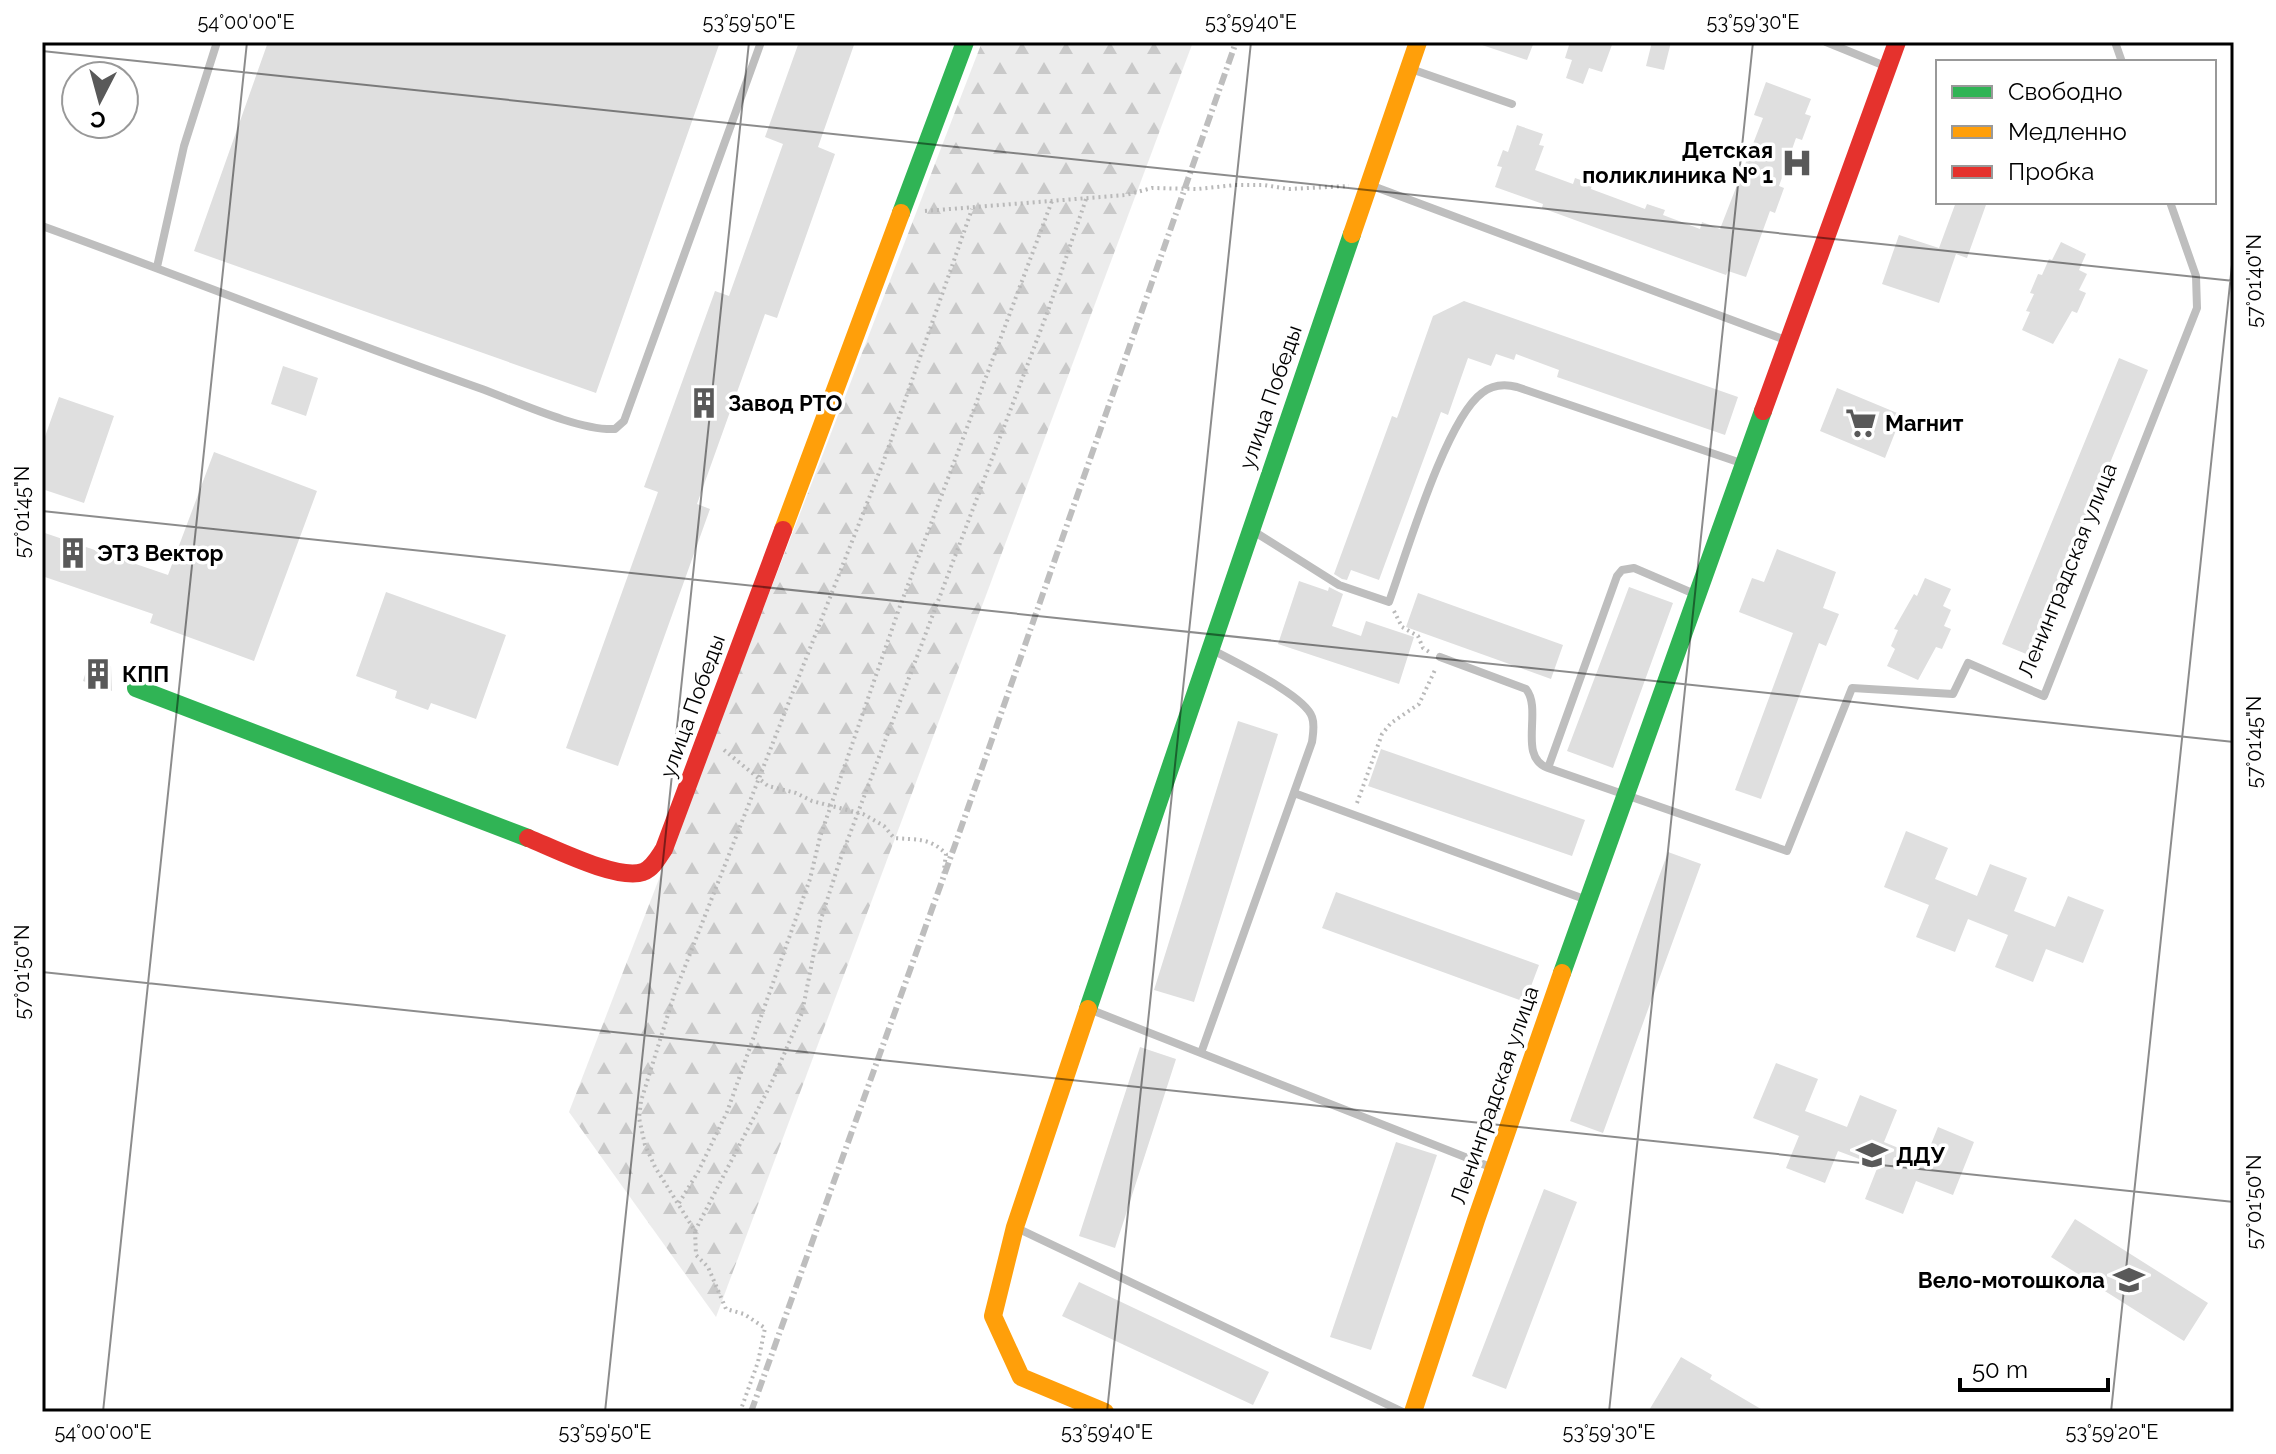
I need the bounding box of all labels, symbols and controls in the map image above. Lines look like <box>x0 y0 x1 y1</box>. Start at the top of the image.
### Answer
text: 54°00'00"E <box>197 10 295 34</box>
text: 53°59'50"E <box>703 10 795 34</box>
text: 53°59'40"E <box>1205 10 1297 34</box>
text: 53°59'30"E <box>1707 10 1799 34</box>
north arrow <box>60 60 140 140</box>
legend <box>1936 60 2216 204</box>
text: Свободно <box>2008 77 2123 106</box>
text: С <box>89 106 107 134</box>
text: Медленно <box>2008 117 2127 146</box>
place label: Детская поликлиника № 1 <box>1582 137 1773 188</box>
hospital icon: Детская поликлиника № 1 <box>1780 146 1814 180</box>
text: Пробка <box>2008 157 2094 186</box>
text: 57°01'40"N <box>2242 234 2266 328</box>
street label: улица Победы <box>1233 322 1307 472</box>
building icon: Завод РТО <box>687 386 721 420</box>
place label: Завод РТО <box>728 390 843 416</box>
supermarket icon: Магнит <box>1844 406 1878 440</box>
place label: Магнит <box>1885 410 1964 436</box>
street label: Ленинградская улица <box>2012 459 2122 681</box>
text: 57°01'45"N <box>10 466 34 558</box>
building icon: ЭТЗ Вектор <box>56 536 90 570</box>
place label: ЭТЗ Вектор <box>97 540 223 566</box>
street label: улица Победы <box>654 631 730 781</box>
building icon: КПП <box>81 657 115 691</box>
place label: КПП <box>122 661 169 687</box>
text: 57°01'45"N <box>2242 696 2266 788</box>
text: 57°01'50"N <box>10 925 34 1019</box>
street label: Ленинградская улица <box>1444 983 1544 1207</box>
school or university icon: ДДУ <box>1855 1138 1889 1172</box>
place label: ДДУ <box>1896 1142 1946 1168</box>
text: 57°01'50"N <box>2242 1155 2266 1249</box>
school or university icon: Вело-мотошкола <box>2112 1263 2146 1297</box>
place label: Вело-мотошкола <box>1918 1267 2105 1293</box>
scale bar <box>1960 1342 2108 1392</box>
text: 50 m <box>1972 1355 2028 1384</box>
text: 54°00'00"E <box>54 1420 152 1444</box>
text: 53°59'50"E <box>559 1420 651 1444</box>
text: 53°59'40"E <box>1061 1420 1153 1444</box>
text: 53°59'30"E <box>1563 1420 1655 1444</box>
text: 53°59'20"E <box>2066 1420 2158 1444</box>

